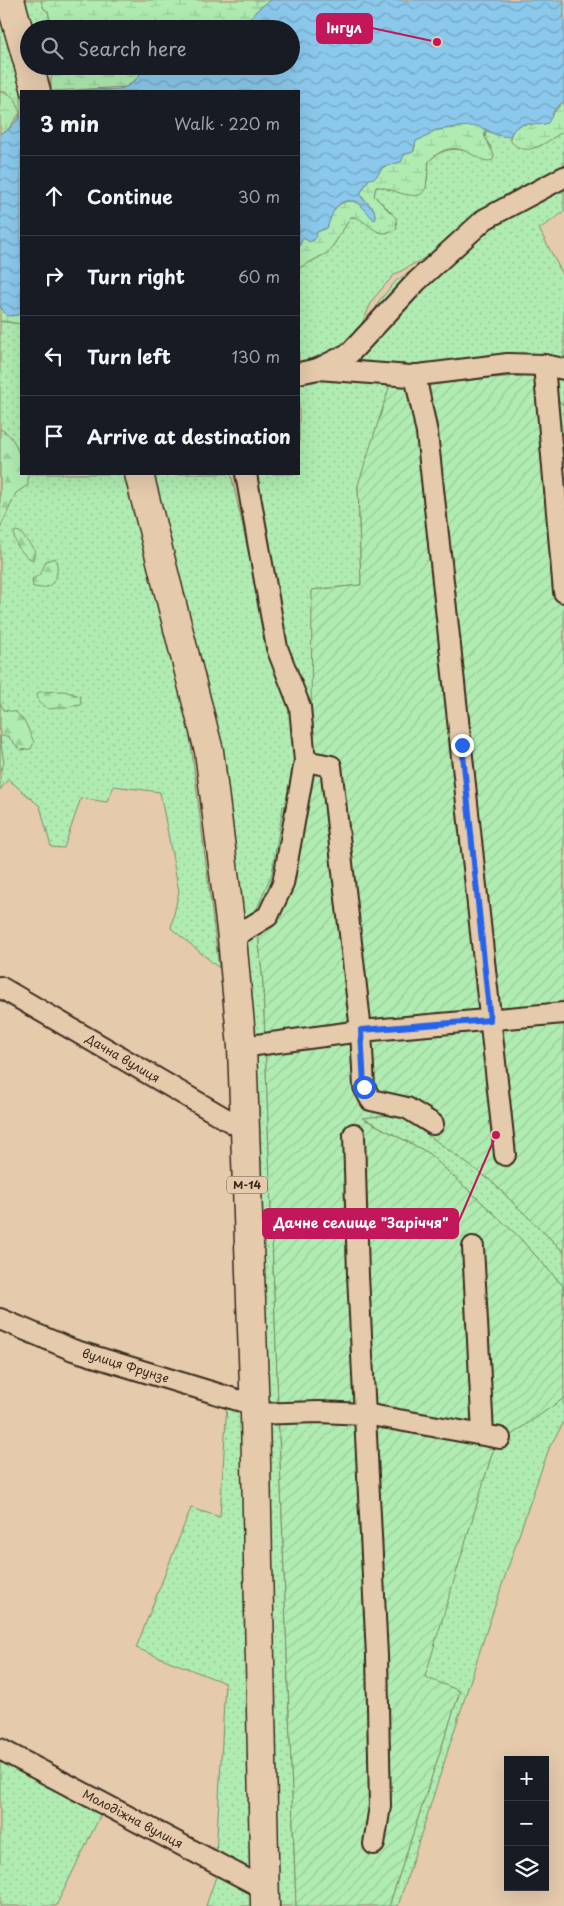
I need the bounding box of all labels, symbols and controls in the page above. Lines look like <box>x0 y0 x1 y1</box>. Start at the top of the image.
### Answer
callout: Інгул <box>317 14 372 43</box>
text: Інгул <box>326 17 362 38</box>
search box <box>20 20 300 75</box>
icon: search <box>38 34 66 62</box>
text: Search here <box>78 34 187 62</box>
text: 3 min <box>40 107 99 139</box>
text: Walk · 220 m <box>174 111 280 135</box>
icon: ahead <box>40 182 68 210</box>
text: Continue <box>87 182 173 210</box>
text: 30 m <box>238 184 280 208</box>
icon: right <box>40 262 68 290</box>
text: Turn right <box>87 262 185 290</box>
text: 60 m <box>238 264 280 288</box>
icon: left <box>40 342 68 370</box>
text: Turn left <box>87 342 171 370</box>
text: 130 m <box>232 344 280 368</box>
icon: arrive <box>40 422 68 450</box>
text: Arrive at destination <box>87 422 291 450</box>
route end <box>451 734 474 757</box>
street label: Дачна вулиця <box>82 1028 164 1086</box>
route start <box>353 1076 376 1099</box>
road number: М-14 <box>227 1176 267 1194</box>
callout: Дачне селище "Заріччя" <box>263 1209 458 1238</box>
text: Дачне селище "Заріччя" <box>273 1212 448 1233</box>
street label: вулиця Фрунзе <box>80 1343 171 1387</box>
map controls <box>504 1756 549 1891</box>
button: + <box>504 1756 549 1801</box>
street label: Молодіжна вулиця <box>80 1784 186 1852</box>
button: − <box>504 1801 549 1846</box>
button: layers <box>504 1846 549 1891</box>

